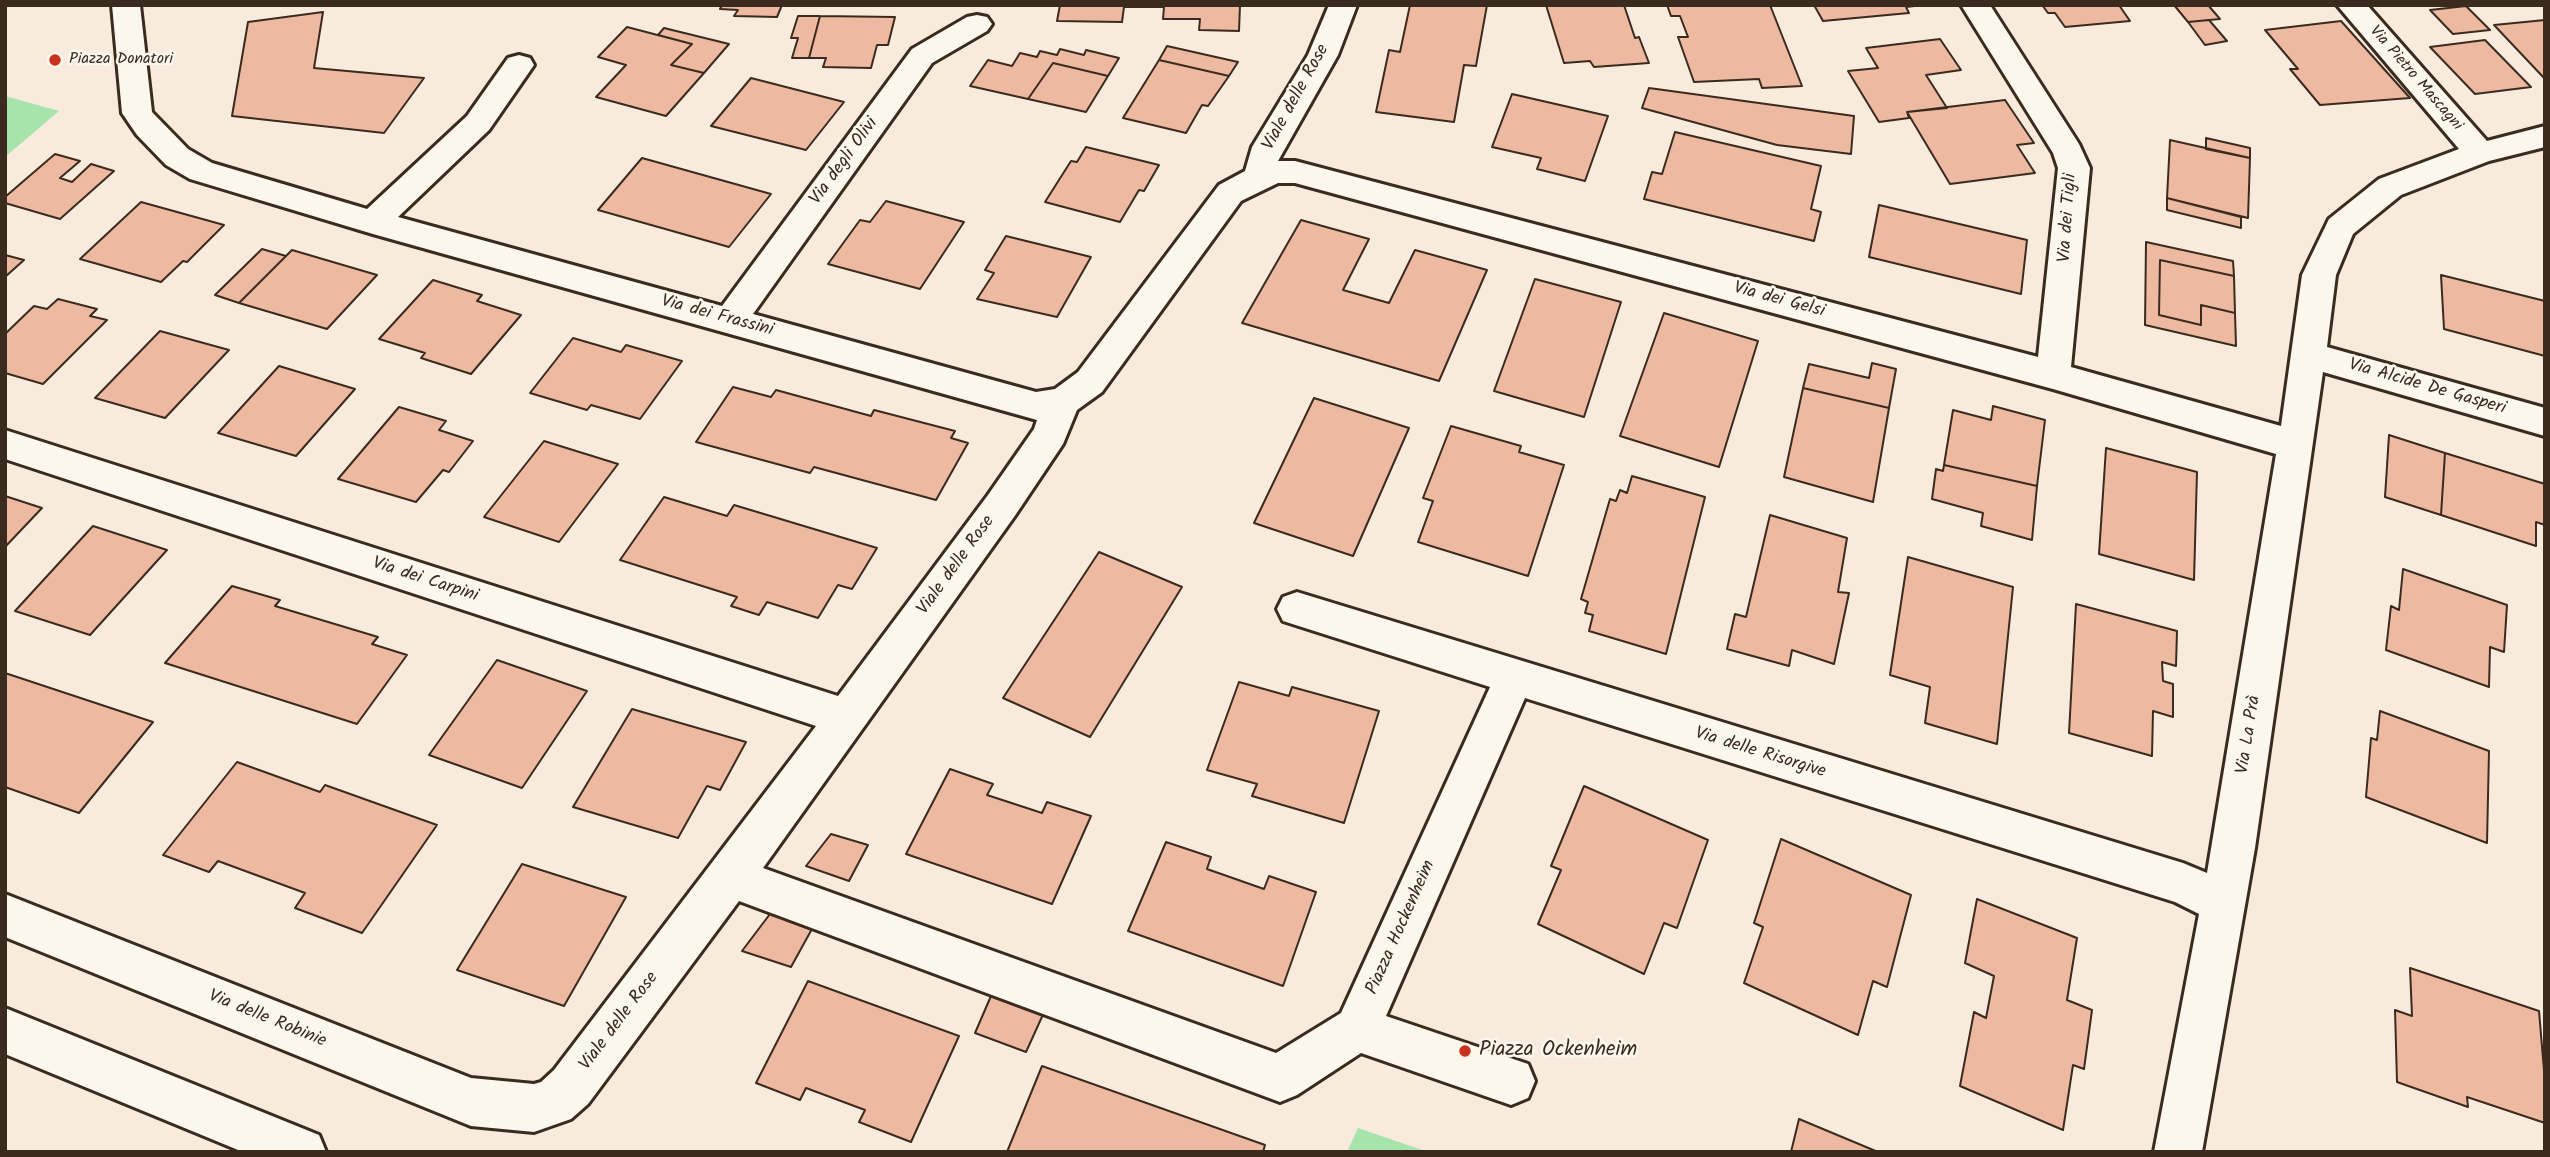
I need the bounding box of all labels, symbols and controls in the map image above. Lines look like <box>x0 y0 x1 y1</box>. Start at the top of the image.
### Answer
street label: Via Pietro Mascagni <box>2364 23 2466 135</box>
street label: Viale delle Rose <box>1259 41 1335 155</box>
place label: Piazza Donatori <box>69 50 173 70</box>
marker: Piazza Donatori <box>47 52 63 68</box>
street label: Via degli Olivi <box>806 114 884 210</box>
street label: Via dei Tigli <box>2055 173 2083 263</box>
street label: Via dei Gelsi <box>1731 278 1827 324</box>
street label: Via dei Frassini <box>658 292 776 342</box>
street label: Via Alcide De Gasperi <box>2346 355 2508 421</box>
street label: Viale delle Rose <box>914 512 1000 620</box>
street label: Via dei Carpini <box>369 554 481 608</box>
street label: Via La Prà <box>2233 694 2267 776</box>
street label: Via delle Risorgive <box>1692 724 1828 784</box>
street label: Piazza Hockenheim <box>1363 858 1441 998</box>
street label: Viale delle Rose <box>576 969 664 1075</box>
street label: Via delle Robinie <box>205 987 329 1053</box>
place label: Piazza Ockenheim <box>1479 1038 1637 1064</box>
marker: Piazza Ockenheim <box>1457 1043 1473 1059</box>

